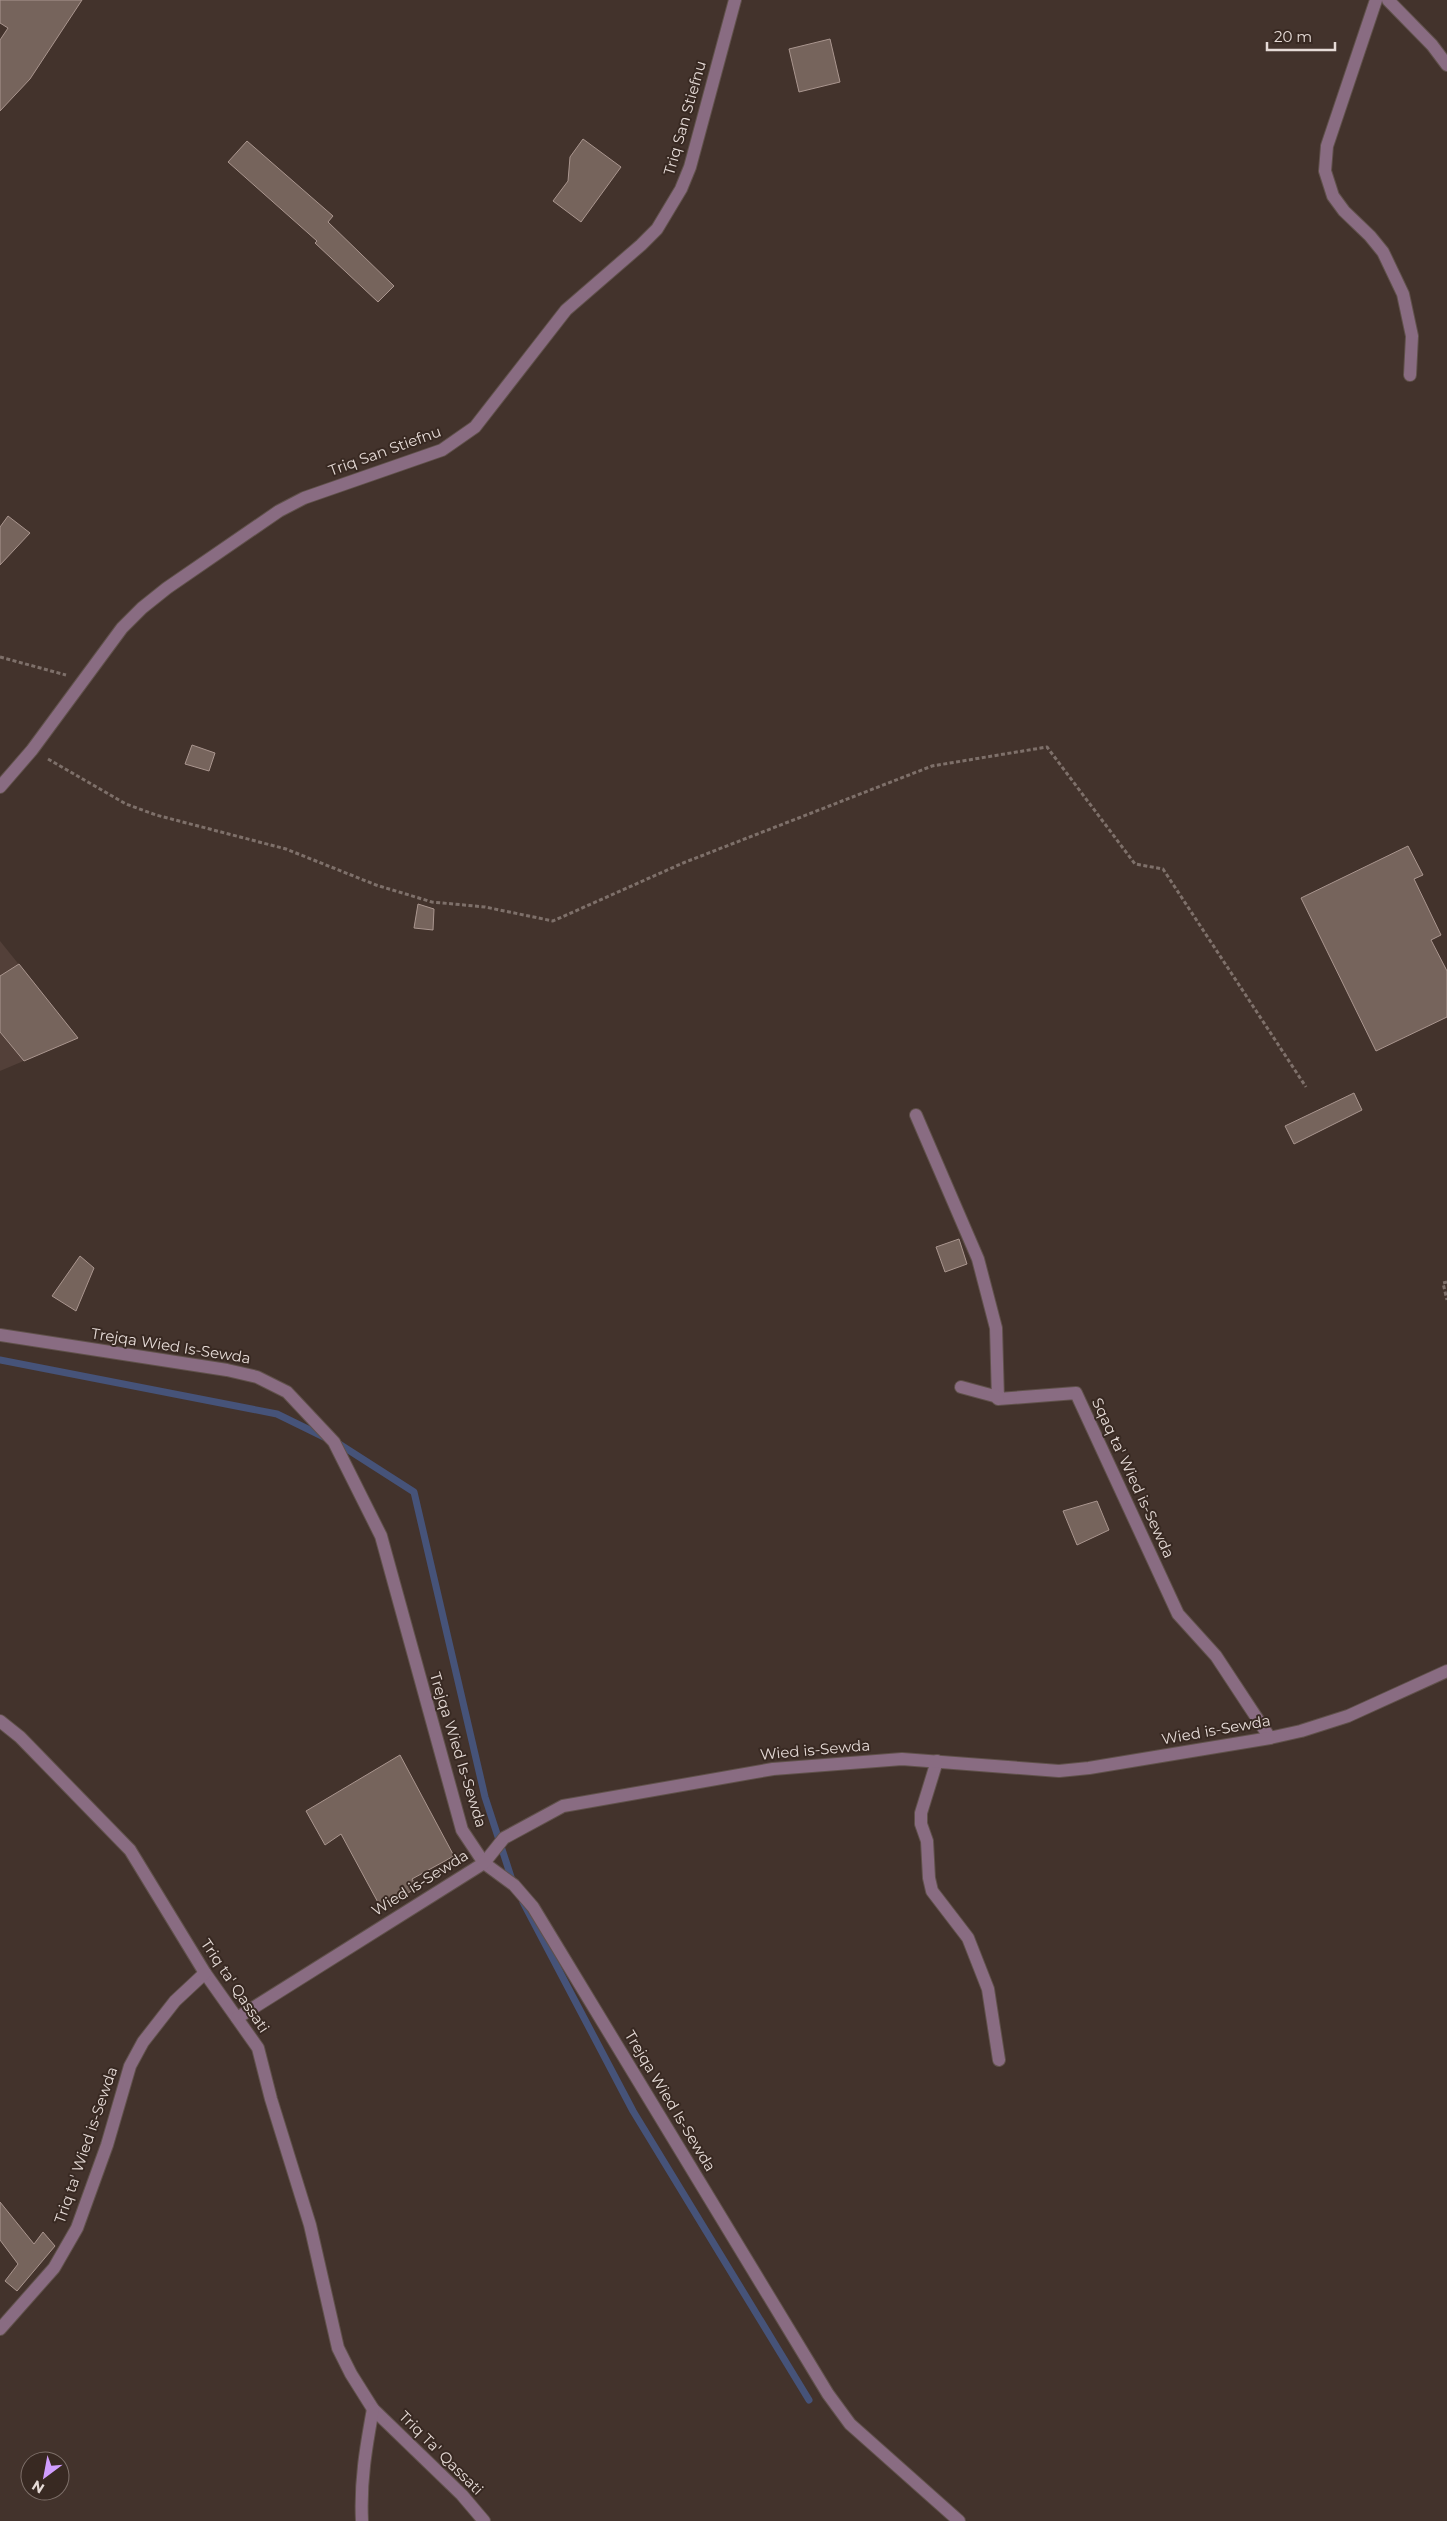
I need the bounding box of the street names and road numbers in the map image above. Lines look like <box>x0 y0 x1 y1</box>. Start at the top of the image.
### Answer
street label: Triq San Stiefnu <box>659 58 710 177</box>
street label: Triq San Stiefnu <box>326 421 444 480</box>
street label: Trejqa Wied Is-Sewda <box>90 1324 252 1368</box>
street label: Sqaq ta' Wied is-Sewda <box>1088 1395 1179 1561</box>
street label: Trejqa Wied Is-Sewda <box>426 1670 491 1830</box>
street label: Wied is-Sewda <box>1160 1711 1272 1748</box>
street label: Wied is-Sewda <box>759 1735 871 1764</box>
street label: Wied is-Sewda <box>368 1845 472 1920</box>
street label: Triq ta' Qassati <box>197 1935 274 2036</box>
street label: Trejqa Wied Is-Sewda <box>621 2027 720 2175</box>
street label: Triq ta' Wied is-Sewda <box>50 2064 121 2226</box>
street label: Triq Ta' Qassati <box>395 2407 487 2499</box>

